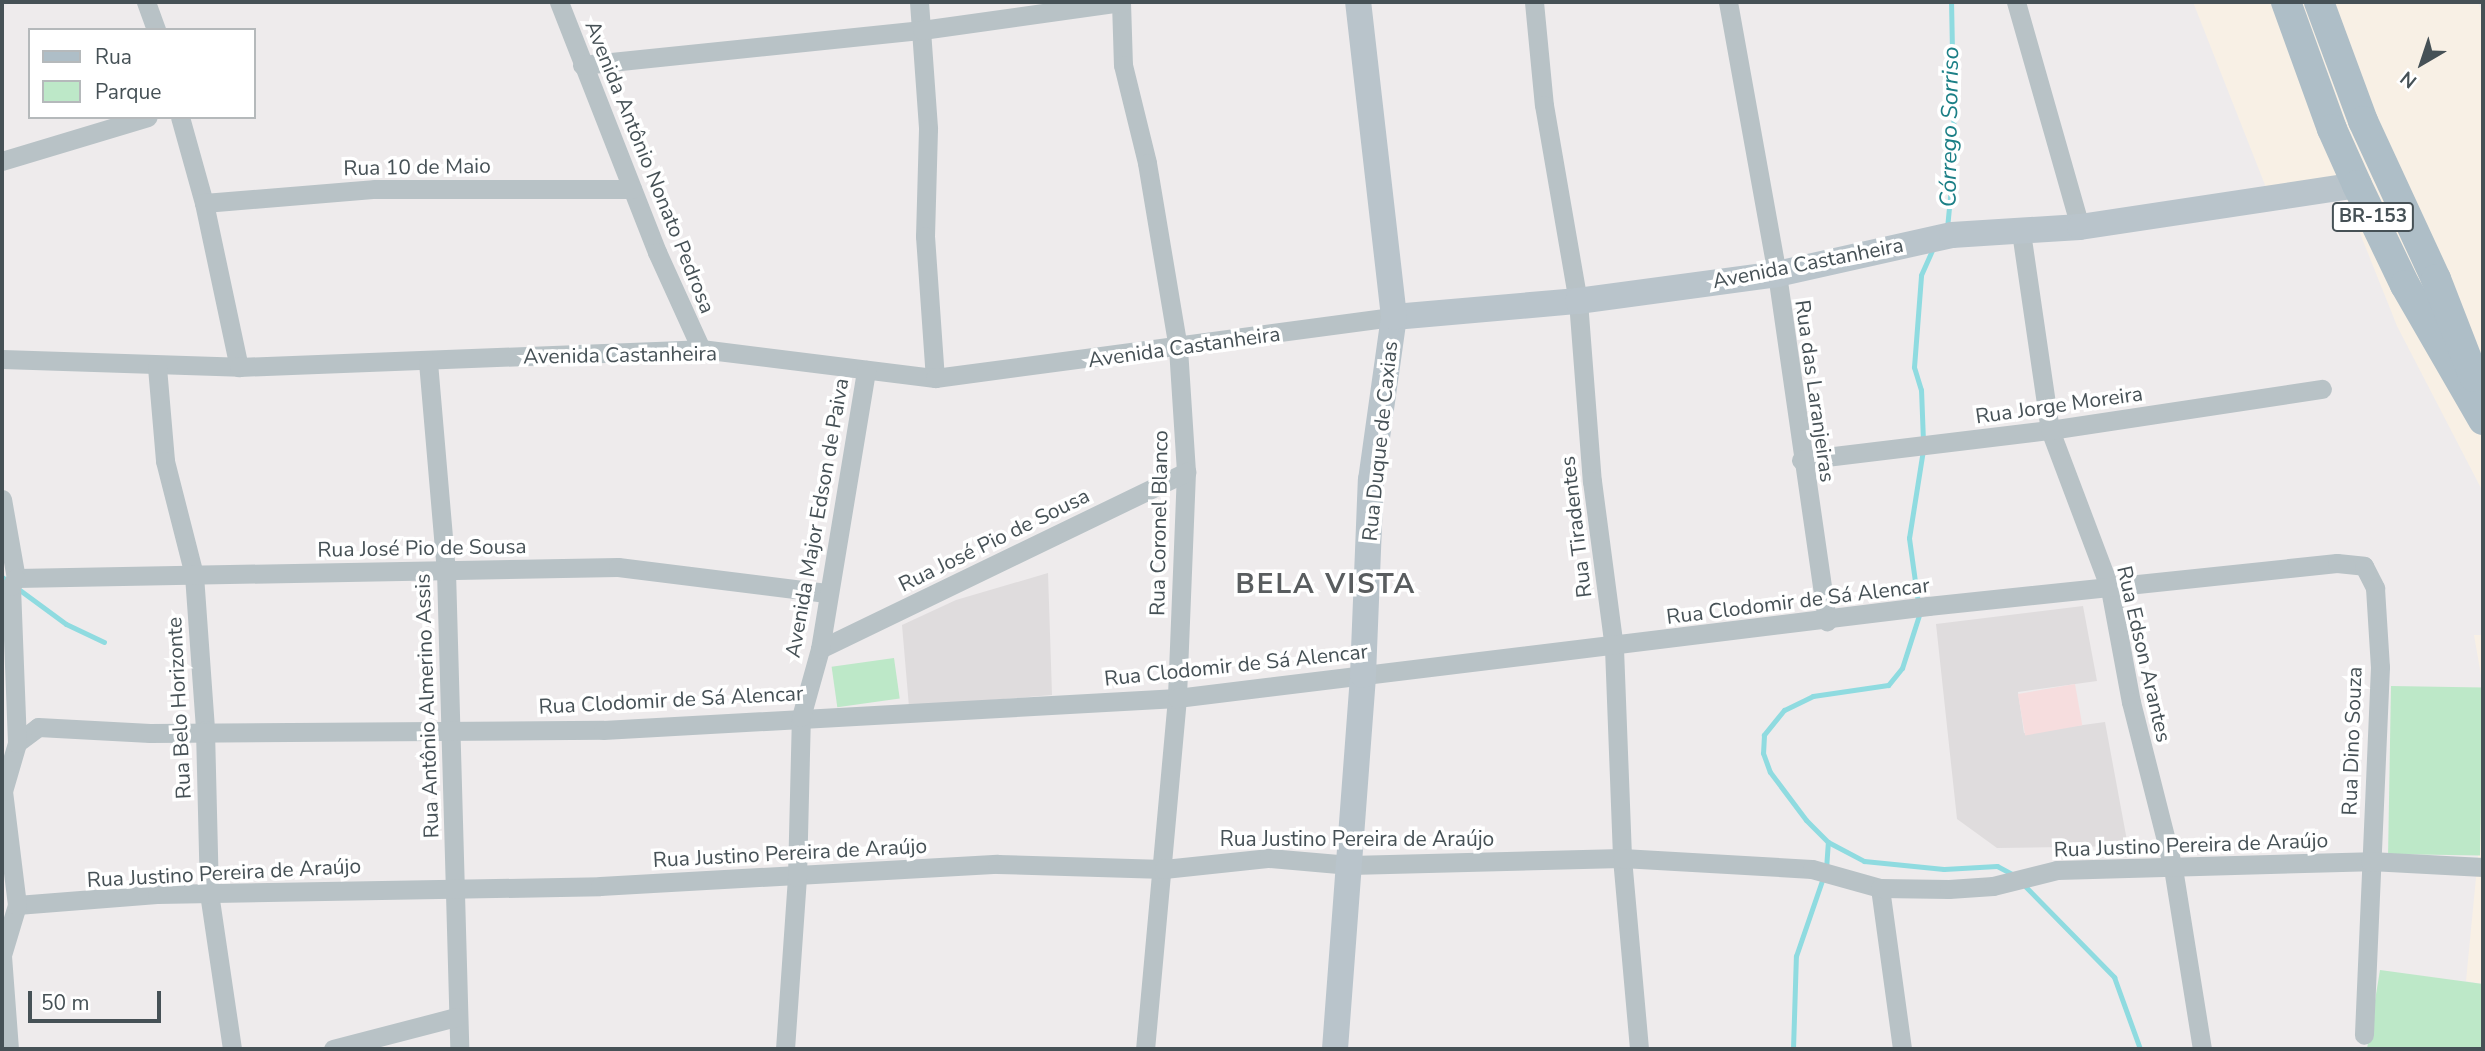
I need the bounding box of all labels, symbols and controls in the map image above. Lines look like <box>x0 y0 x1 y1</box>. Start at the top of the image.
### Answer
street label: Avenida Antônio Nonato Pedrosa <box>580 17 720 317</box>
legend <box>28 28 256 119</box>
north arrow <box>2387 28 2457 98</box>
text: Rua <box>95 43 132 71</box>
water label: Córrego Sorriso <box>1935 46 1965 208</box>
text: N <box>2395 65 2422 94</box>
text: Parque <box>95 78 162 106</box>
street label: Rua 10 de Maio <box>343 153 491 181</box>
road number: BR-153 <box>2331 202 2415 232</box>
street label: Avenida Castanheira <box>1710 232 1906 294</box>
street label: Rua das Laranjeiras <box>1790 298 1840 484</box>
street label: Avenida Castanheira <box>1086 321 1282 373</box>
street label: Rua Duque de Caxias <box>1357 340 1403 542</box>
street label: Avenida Castanheira <box>523 341 717 369</box>
street label: Avenida Major Edson de Paiva <box>780 376 854 660</box>
street label: Rua Jorge Moreira <box>1974 381 2144 429</box>
street label: Rua Coronel Blanco <box>1145 430 1173 616</box>
street label: Rua Tiradentes <box>1555 455 1597 599</box>
street label: Rua José Pio de Sousa <box>894 483 1094 597</box>
street label: Rua José Pio de Sousa <box>317 534 527 562</box>
street label: Rua Edson Arantes <box>2111 563 2177 745</box>
district label: BELA VISTA <box>1237 567 1415 601</box>
street label: Rua Clodomir de Sá Alencar <box>1665 572 1931 630</box>
street label: Rua Antônio Almerino Assis <box>410 573 444 839</box>
street label: Rua Belo Horizonte <box>162 616 196 800</box>
street label: Rua Clodomir de Sá Alencar <box>1103 639 1369 691</box>
street label: Rua Dino Souza <box>2337 666 2367 816</box>
street label: Rua Clodomir de Sá Alencar <box>538 680 804 720</box>
street label: Rua Justino Pereira de Araújo <box>1220 826 1494 852</box>
street label: Rua Justino Pereira de Araújo <box>2053 828 2329 862</box>
street label: Rua Justino Pereira de Araújo <box>652 833 928 873</box>
street label: Rua Justino Pereira de Araújo <box>86 853 362 893</box>
scale bar <box>32 978 164 1022</box>
text: 50 m <box>41 989 90 1017</box>

